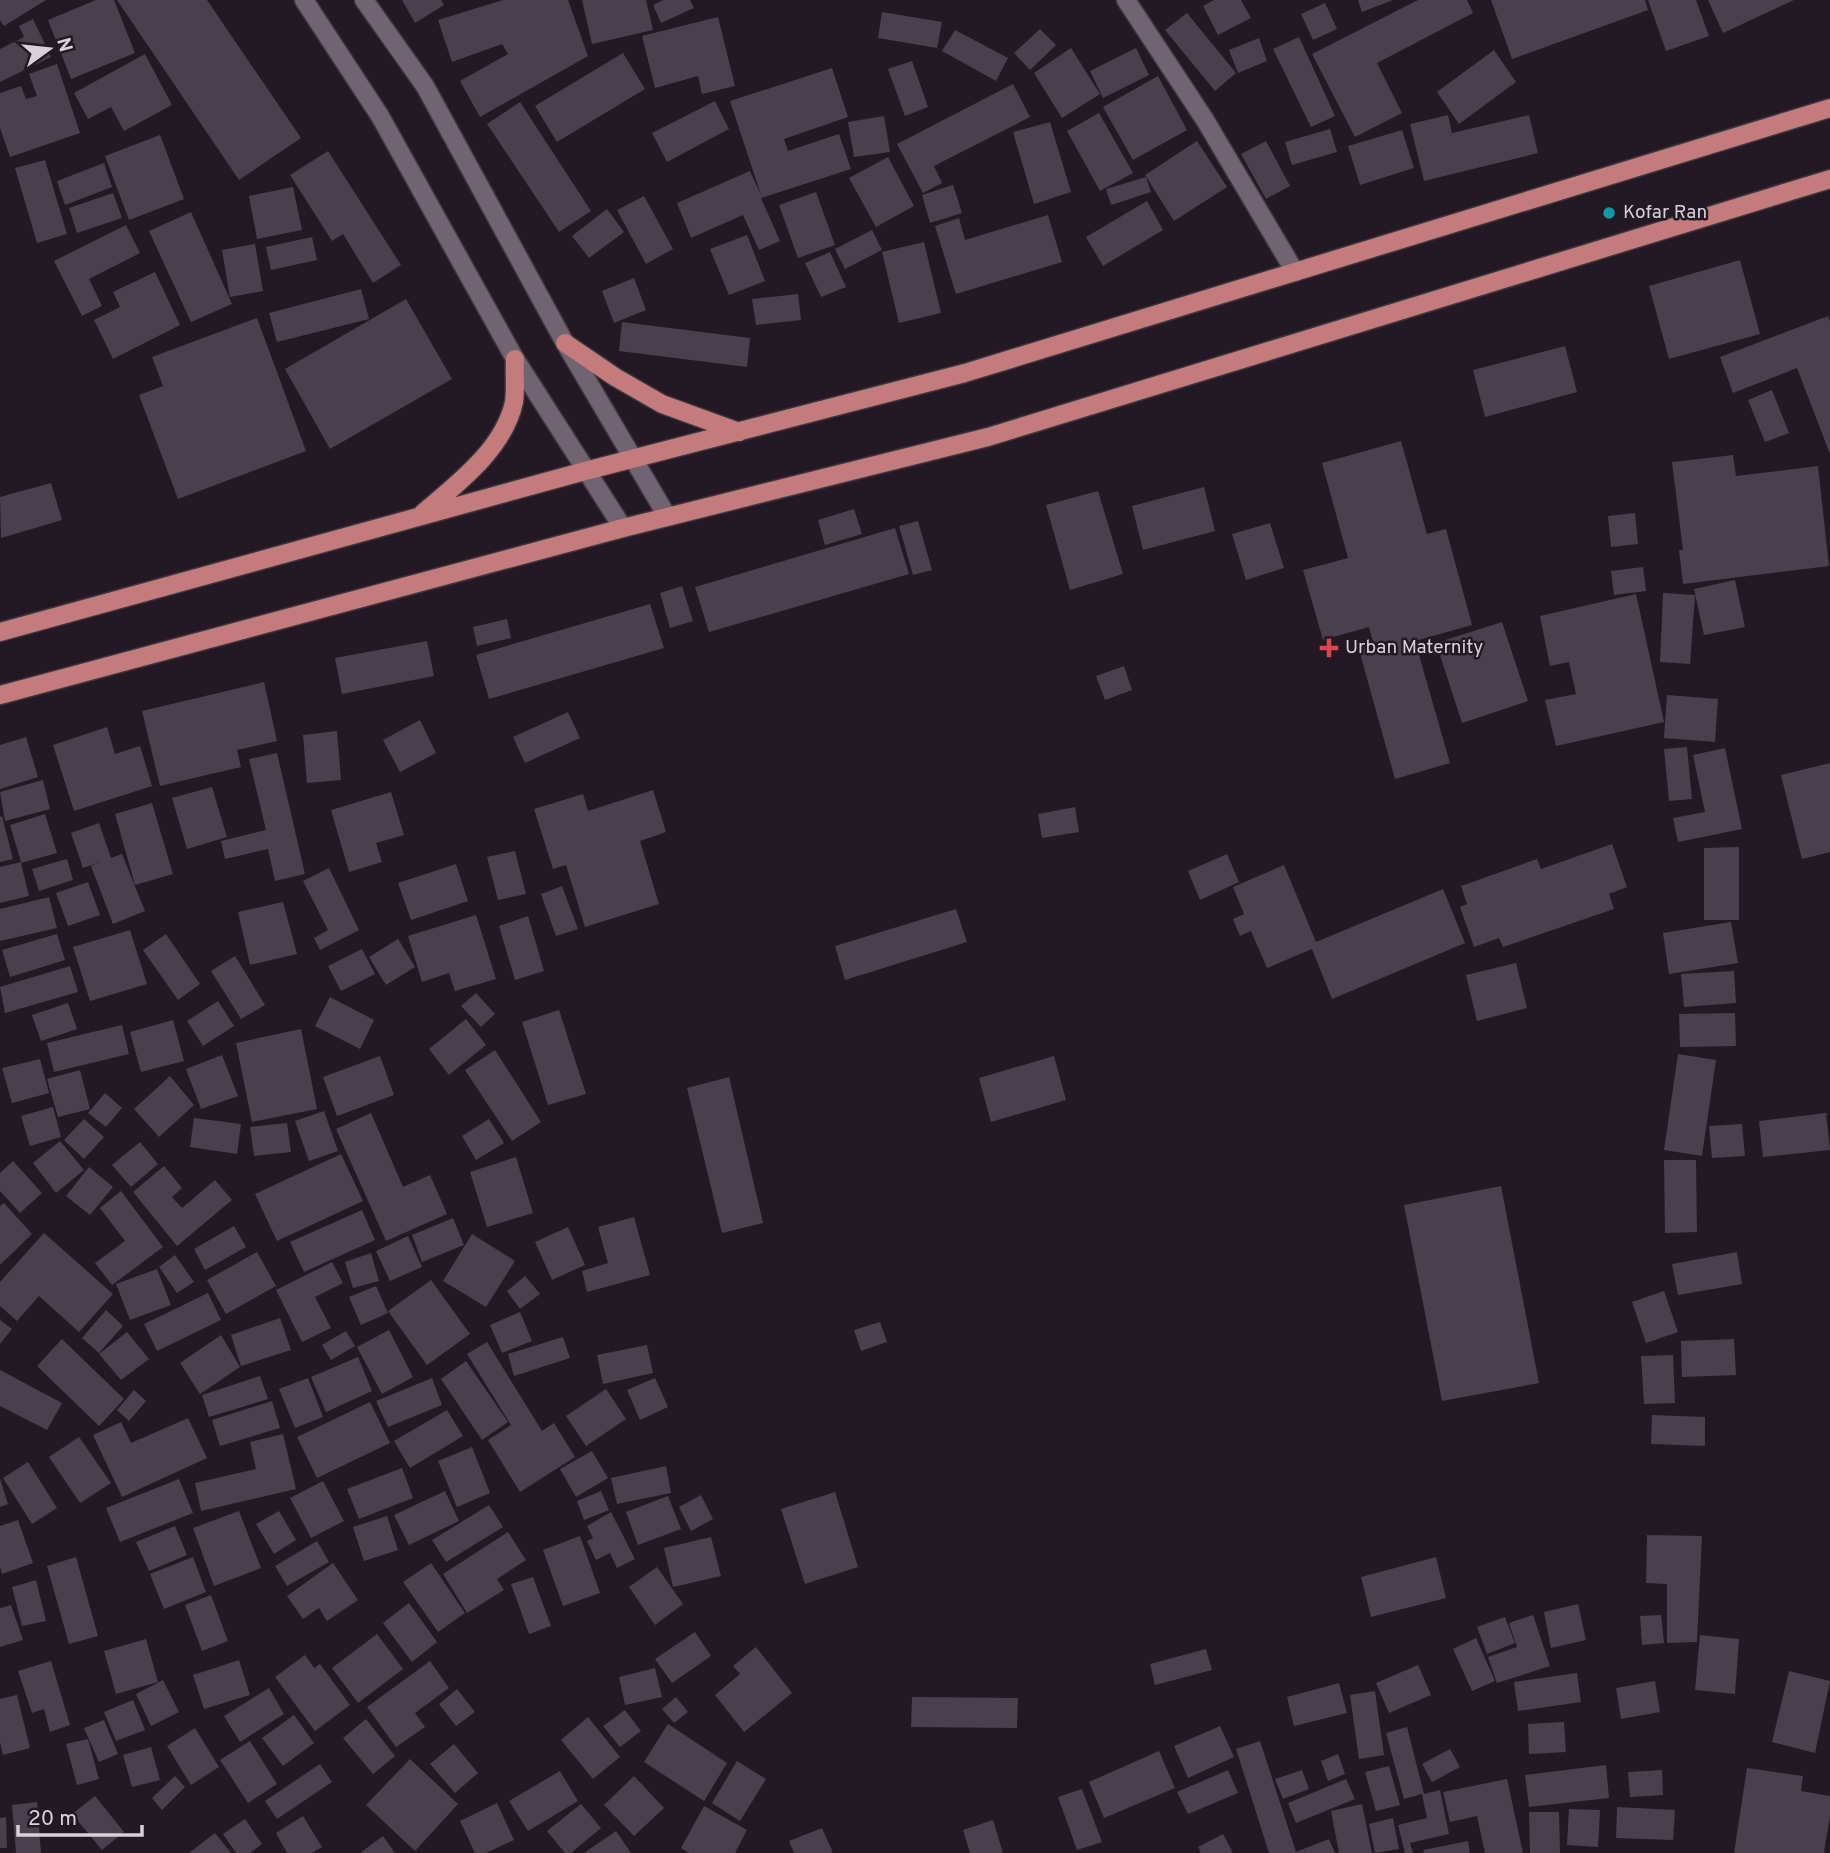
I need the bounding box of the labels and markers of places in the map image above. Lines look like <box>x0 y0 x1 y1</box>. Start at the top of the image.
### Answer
place label: Kofar Ran <box>1623 201 1707 225</box>
marker: Kofar Ran <box>1601 205 1617 221</box>
place label: Urban Maternity <box>1345 636 1483 660</box>
marker: Urban Maternity <box>1319 638 1339 658</box>

